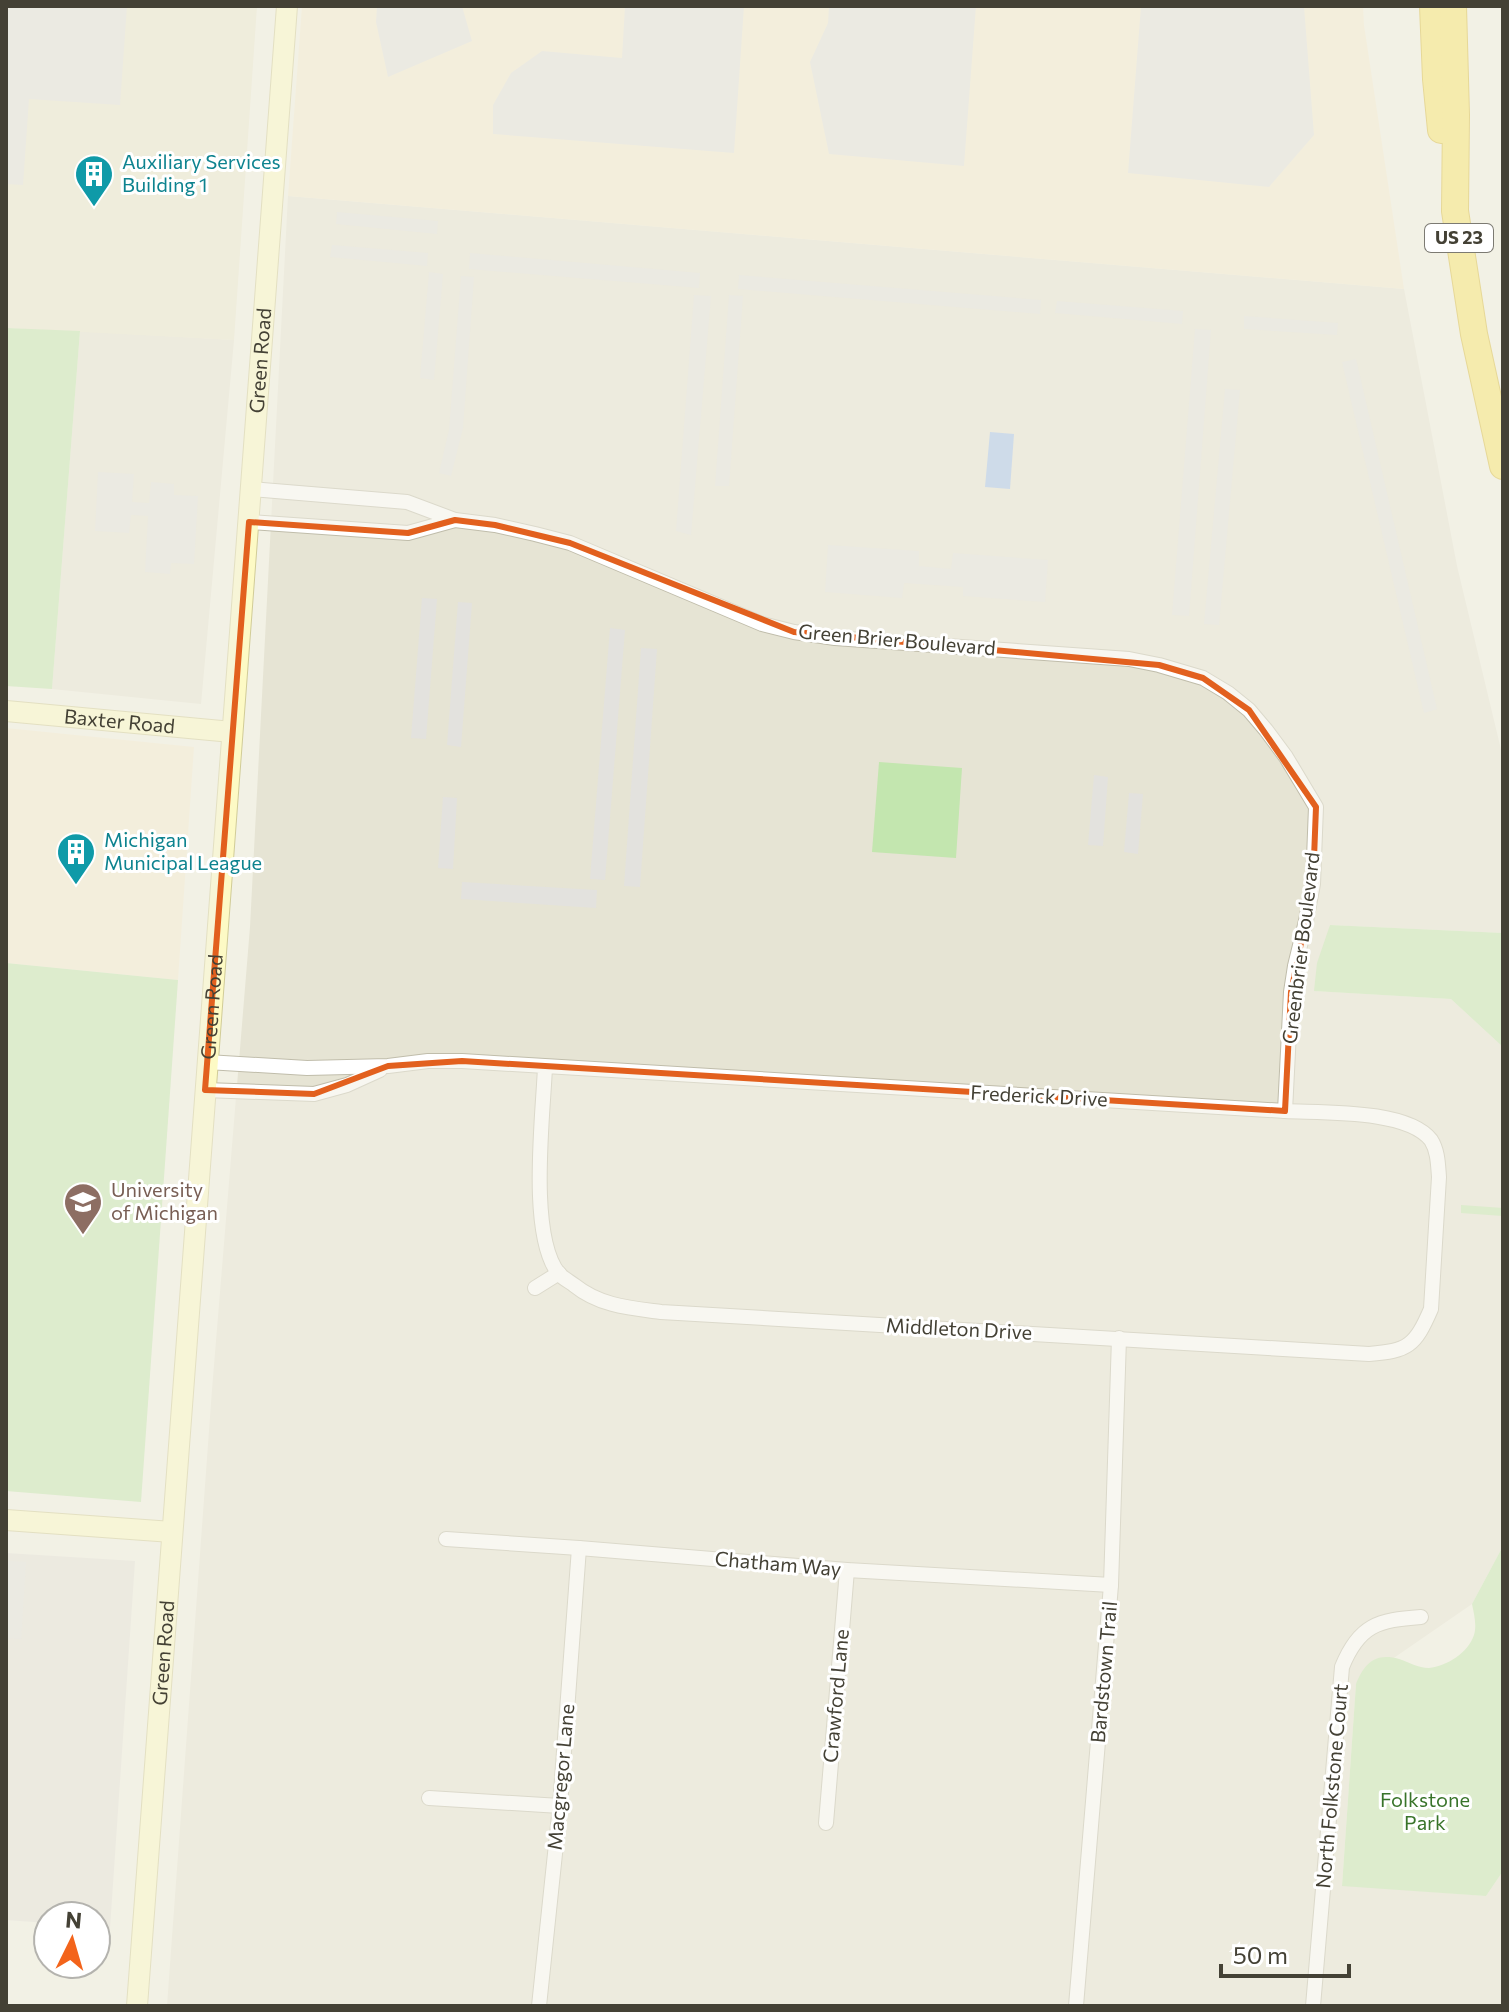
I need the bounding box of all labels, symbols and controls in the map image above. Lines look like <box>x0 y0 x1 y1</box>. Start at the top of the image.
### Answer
place label: Auxiliary Services Building 1 <box>122 149 281 196</box>
building icon: Auxiliary Services Building 1 <box>73 153 115 208</box>
road number: US 23 <box>1425 224 1493 252</box>
street label: Green Road <box>243 307 275 414</box>
street label: Green Brier Boulevard <box>797 618 997 660</box>
street label: Baxter Road <box>63 703 176 738</box>
place label: Michigan Municipal League <box>104 827 262 874</box>
building icon: Michigan Municipal League <box>55 831 97 886</box>
street label: Greenbrier Boulevard <box>1276 850 1324 1045</box>
street label: Green Road <box>195 953 227 1060</box>
street label: Frederick Drive <box>970 1079 1108 1111</box>
place label: University of Michigan <box>111 1177 218 1224</box>
school or university icon: University of Michigan <box>62 1181 104 1236</box>
street label: Middleton Drive <box>885 1312 1033 1344</box>
street label: Chatham Way <box>714 1546 842 1580</box>
street label: Green Road <box>147 1599 178 1706</box>
street label: Bardstown Trail <box>1085 1600 1121 1744</box>
street label: Crawford Lane <box>817 1628 853 1764</box>
street label: North Folkstone Court <box>1310 1683 1352 1889</box>
street label: Macgregor Lane <box>542 1703 578 1851</box>
park label: Folkstone Park <box>1380 1787 1470 1834</box>
north arrow <box>32 1900 112 1980</box>
text: N <box>64 1905 83 1934</box>
scale bar <box>1221 1928 1349 1978</box>
text: 50 m <box>1233 1940 1288 1969</box>

